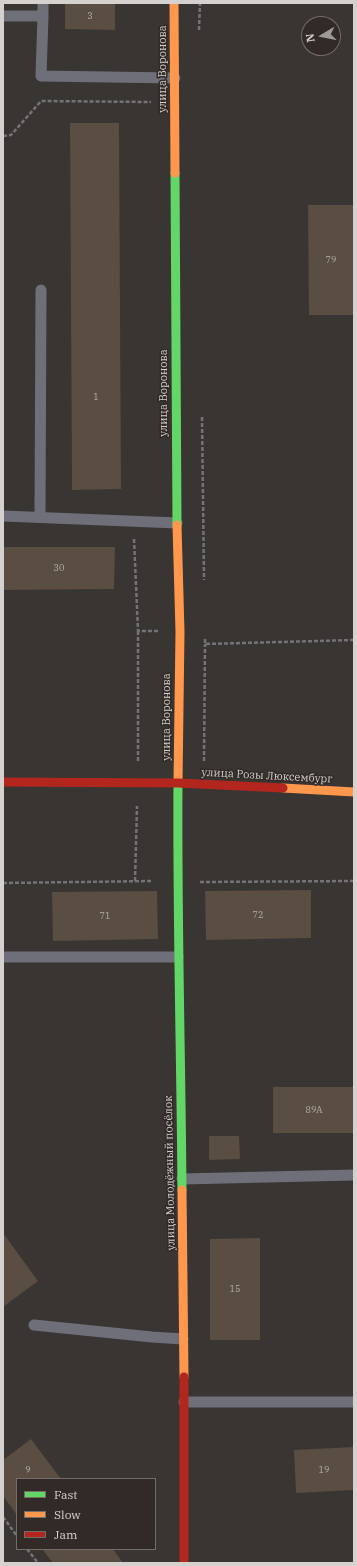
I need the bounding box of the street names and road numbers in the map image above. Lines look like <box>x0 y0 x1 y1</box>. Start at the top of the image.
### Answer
street label: улица Воронова <box>156 25 170 113</box>
street label: улица Воронова <box>157 349 171 437</box>
street label: улица Воронова <box>160 673 174 761</box>
street label: улица Розы Люксембург <box>201 766 333 786</box>
street label: улица Молодёжный посёлок <box>162 1095 178 1251</box>

